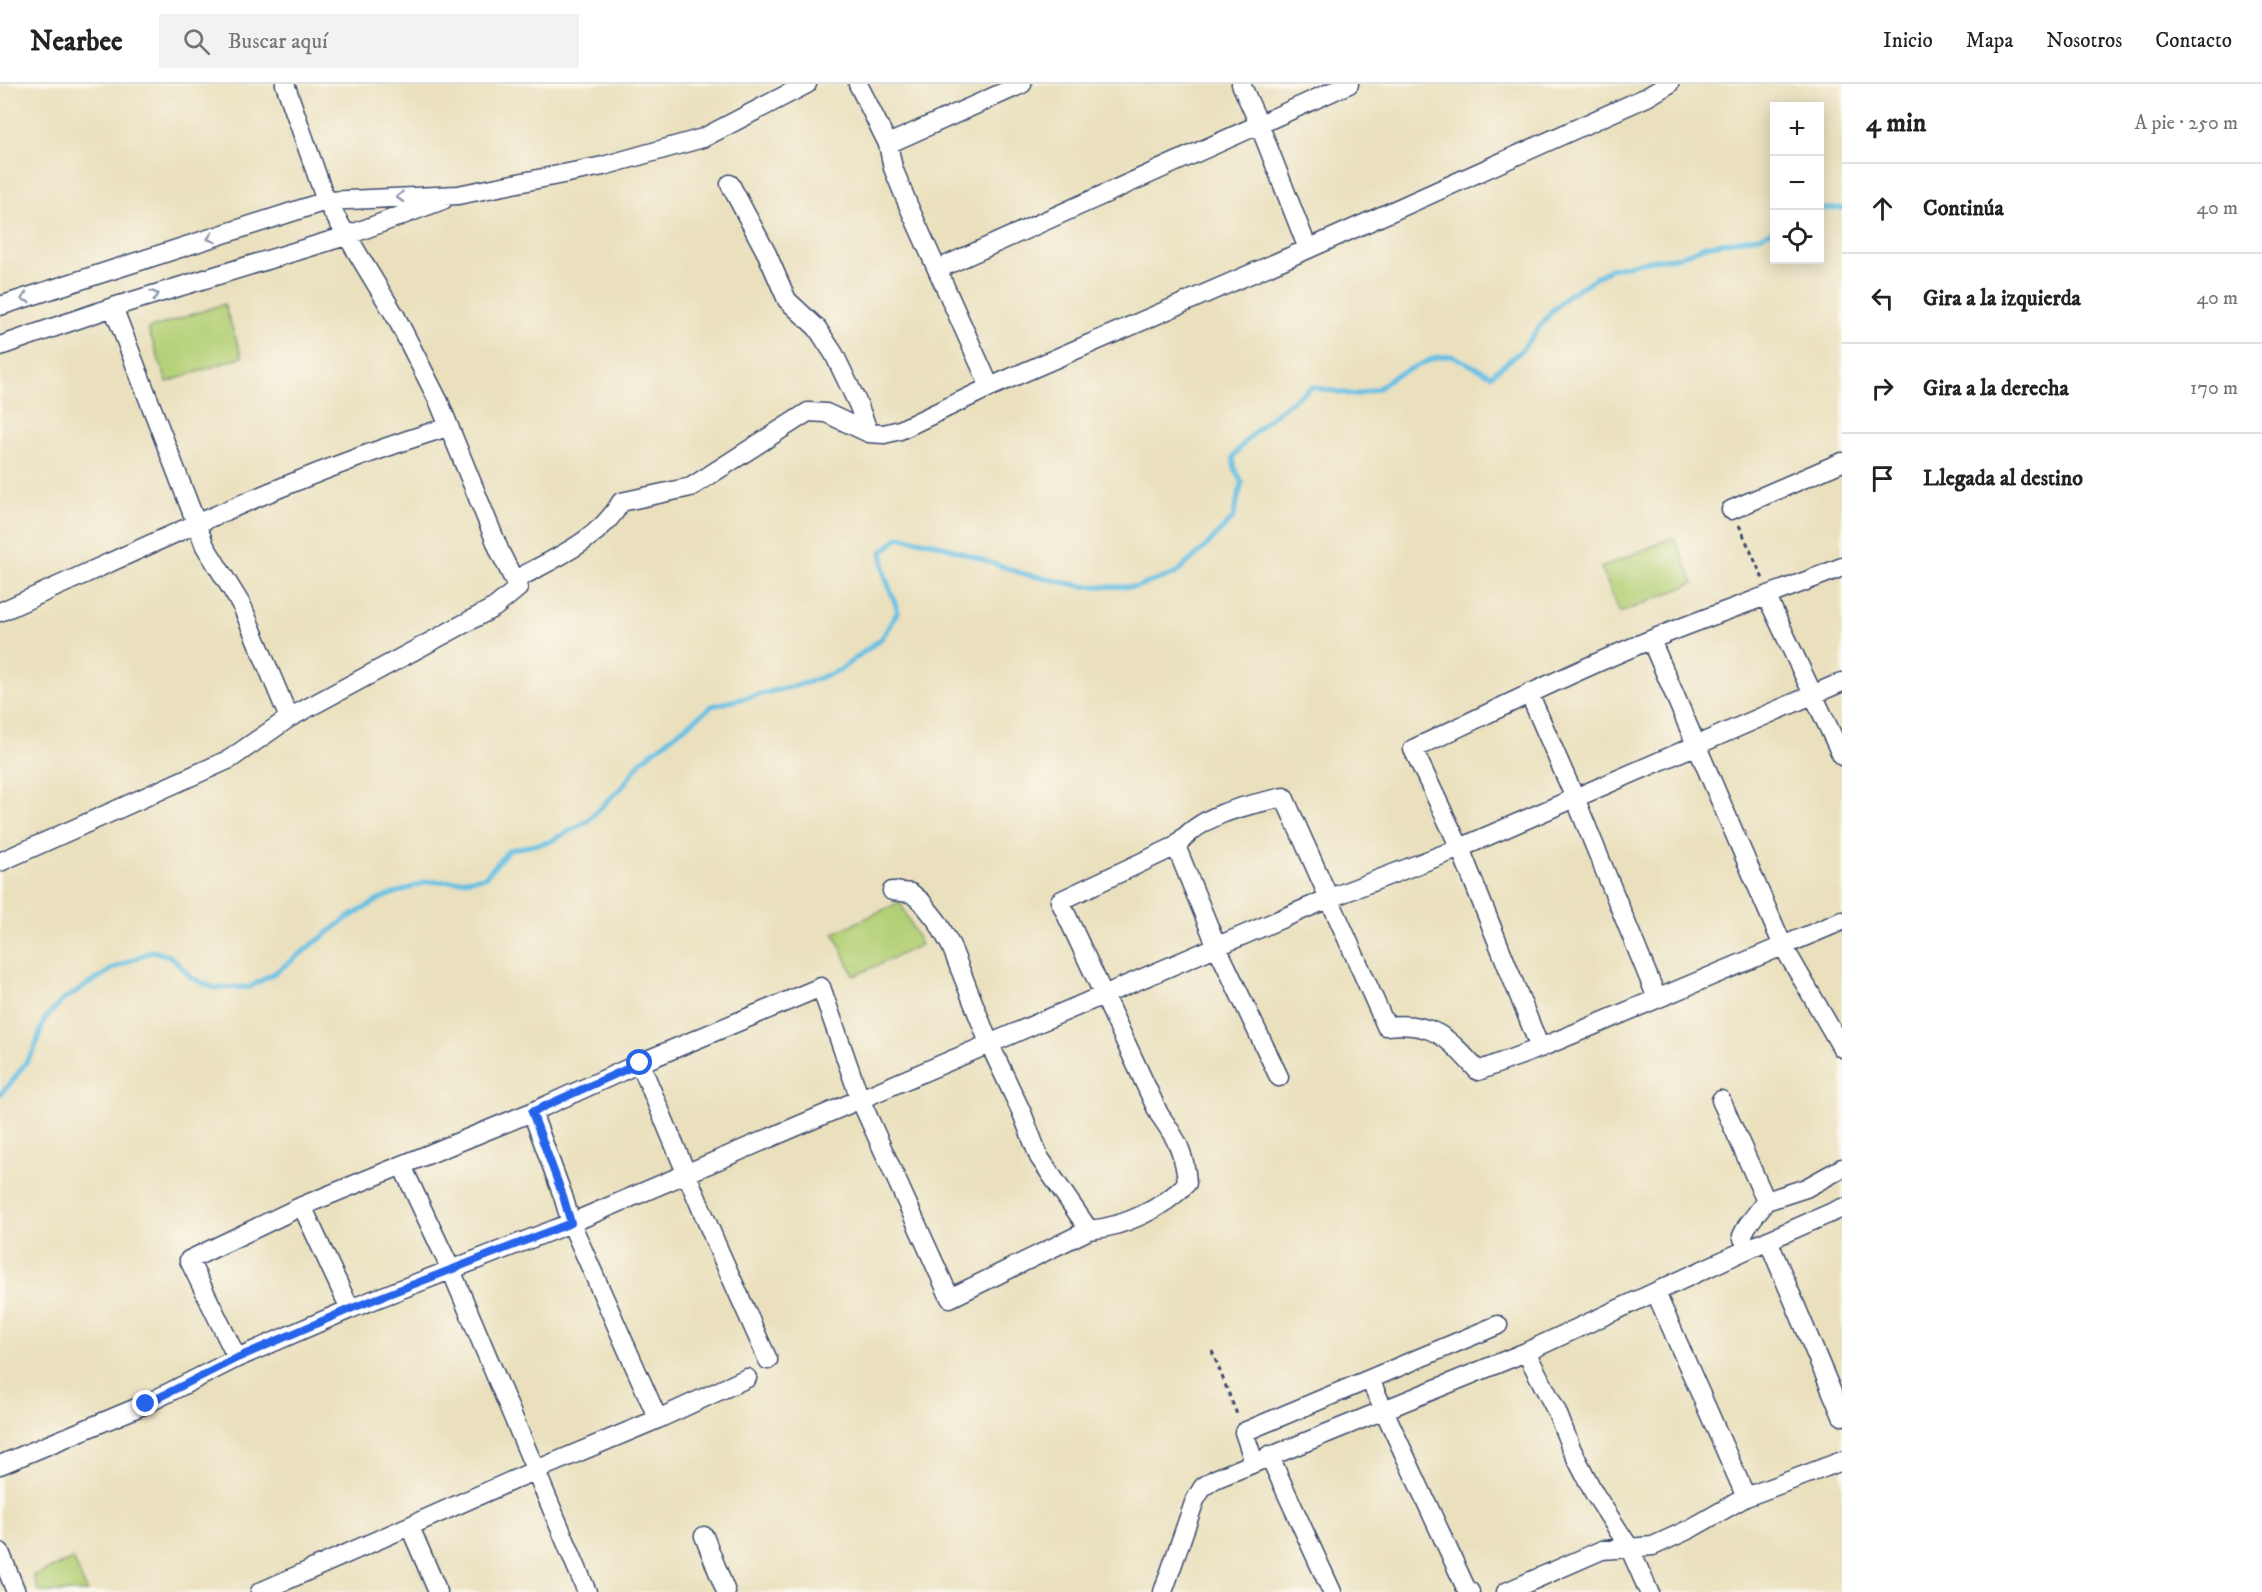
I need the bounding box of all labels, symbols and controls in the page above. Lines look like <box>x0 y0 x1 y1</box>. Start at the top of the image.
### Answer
search box <box>159 14 579 68</box>
text: Nearbee <box>30 24 123 59</box>
icon: search <box>180 25 213 58</box>
text: Buscar aquí <box>228 28 328 55</box>
text: Inicio <box>1883 28 1933 54</box>
text: Mapa <box>1966 28 2013 54</box>
text: Nosotros <box>2046 28 2122 54</box>
text: Contacto <box>2155 28 2232 54</box>
map controls <box>1770 102 1824 264</box>
button: + <box>1770 102 1824 156</box>
text: 4 min <box>1866 107 1926 140</box>
text: A pie · 250 m <box>2134 111 2238 136</box>
button: − <box>1770 156 1824 210</box>
one-way arrow <box>395 191 404 204</box>
icon: ahead <box>1866 192 1899 225</box>
text: Continúa <box>1923 195 2004 222</box>
text: 40 m <box>2196 196 2238 221</box>
button: locate <box>1770 210 1824 264</box>
one-way arrow <box>206 231 217 243</box>
icon: left <box>1866 282 1899 315</box>
text: Gira a la izquierda <box>1923 285 2081 312</box>
text: 40 m <box>2196 286 2238 311</box>
one-way arrow <box>149 290 160 302</box>
one-way arrow <box>20 291 31 303</box>
icon: right <box>1866 372 1899 405</box>
text: Gira a la derecha <box>1923 375 2069 402</box>
text: 170 m <box>2190 376 2238 401</box>
icon: arrive <box>1866 462 1899 495</box>
text: Llegada al destino <box>1923 465 2083 492</box>
route start <box>626 1049 652 1075</box>
route end <box>132 1390 158 1416</box>

